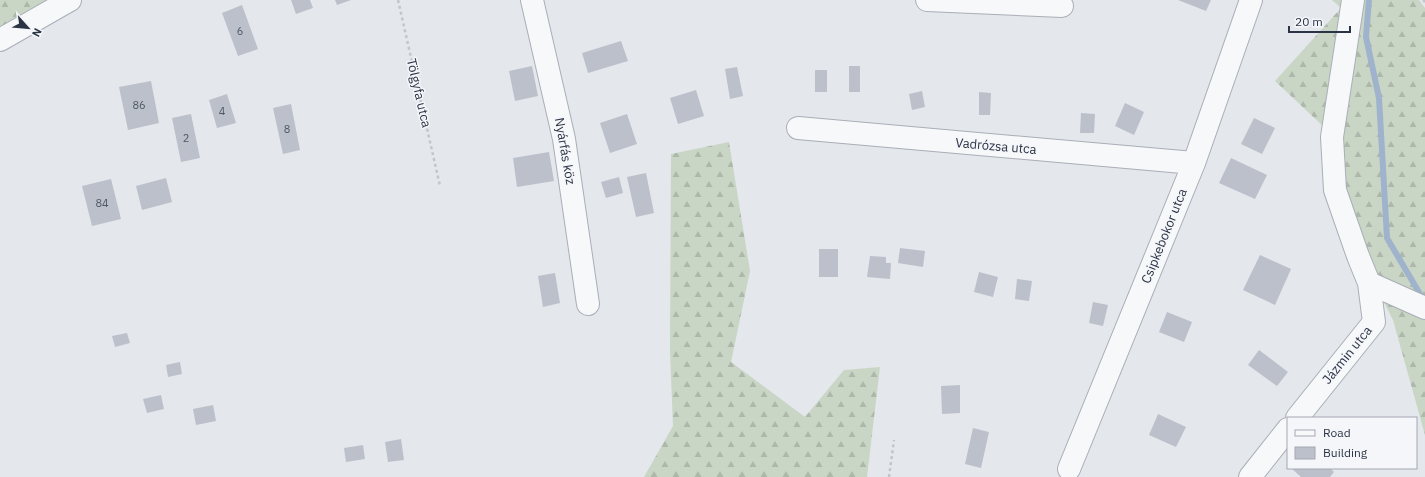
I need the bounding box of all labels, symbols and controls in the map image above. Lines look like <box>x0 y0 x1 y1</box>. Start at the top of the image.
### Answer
north arrow <box>8 8 48 48</box>
scale bar <box>1289 8 1350 34</box>
text: 20 m <box>1295 14 1323 29</box>
house number: 6 <box>237 24 243 38</box>
text: N <box>29 26 45 39</box>
street label: Tölgyfa utca <box>403 57 435 129</box>
house number: 86 <box>132 98 146 112</box>
house number: 4 <box>219 104 226 118</box>
street label: Nyárfás köz <box>551 116 579 186</box>
house number: 8 <box>284 122 290 136</box>
house number: 2 <box>183 131 189 145</box>
street label: Vadrózsa utca <box>955 134 1037 158</box>
street label: Csipkebokor utca <box>1137 186 1191 286</box>
house number: 84 <box>95 196 109 210</box>
street label: Jázmin utca <box>1318 322 1376 388</box>
legend <box>1287 417 1417 469</box>
text: Road <box>1323 425 1351 440</box>
text: Building <box>1323 445 1368 460</box>

